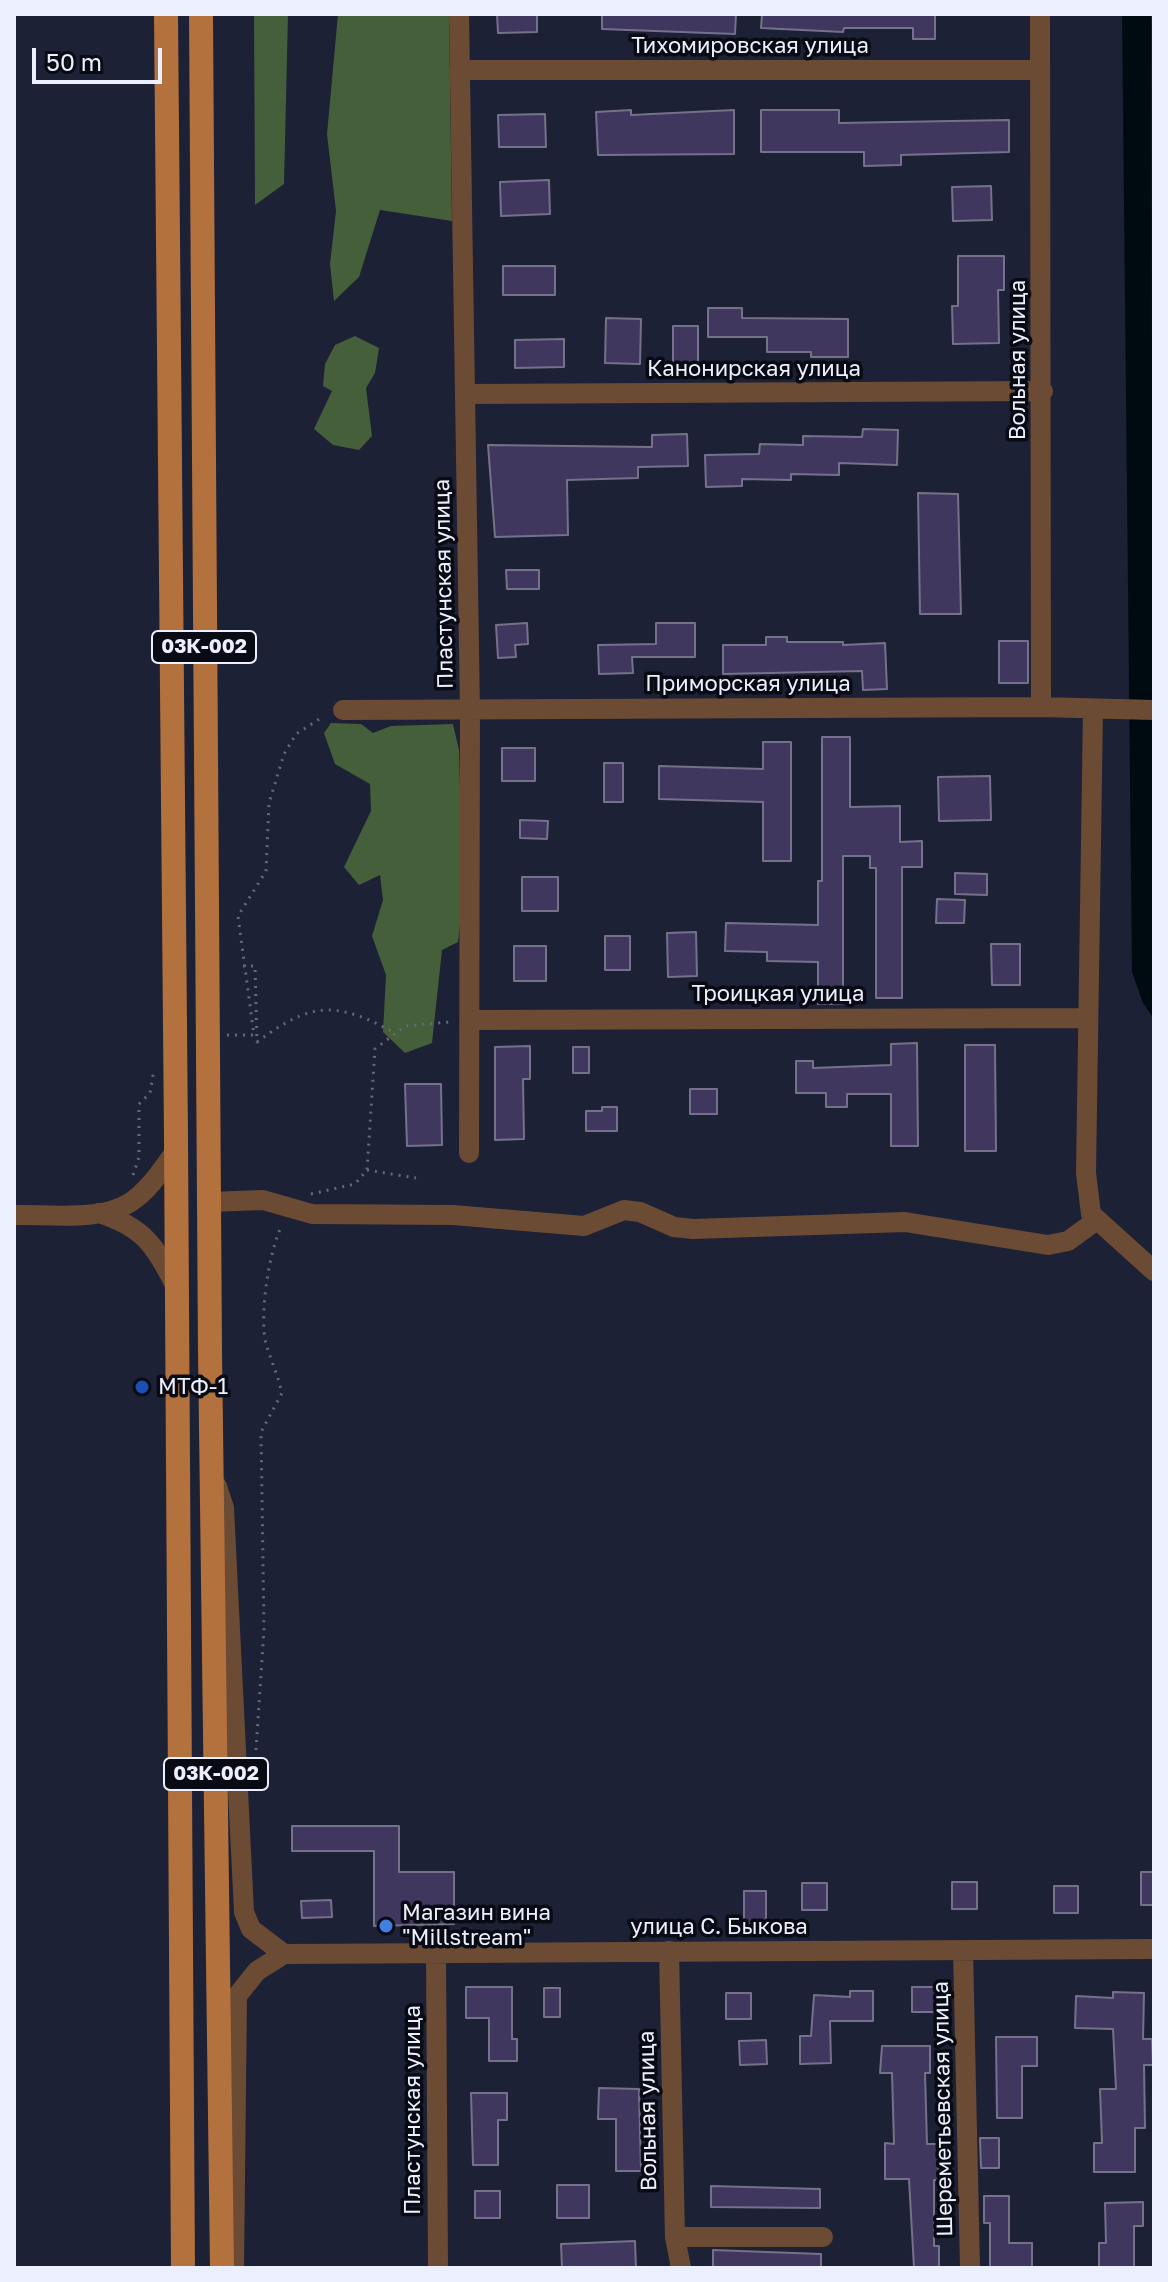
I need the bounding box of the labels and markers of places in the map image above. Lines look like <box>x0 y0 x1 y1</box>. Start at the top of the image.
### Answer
place label: МТФ-1 <box>158 1374 228 1400</box>
marker: МТФ-1 <box>133 1378 151 1396</box>
place label: Магазин вина "Millstream" <box>402 1900 551 1952</box>
marker: Магазин вина "Millstream" <box>377 1917 395 1935</box>

